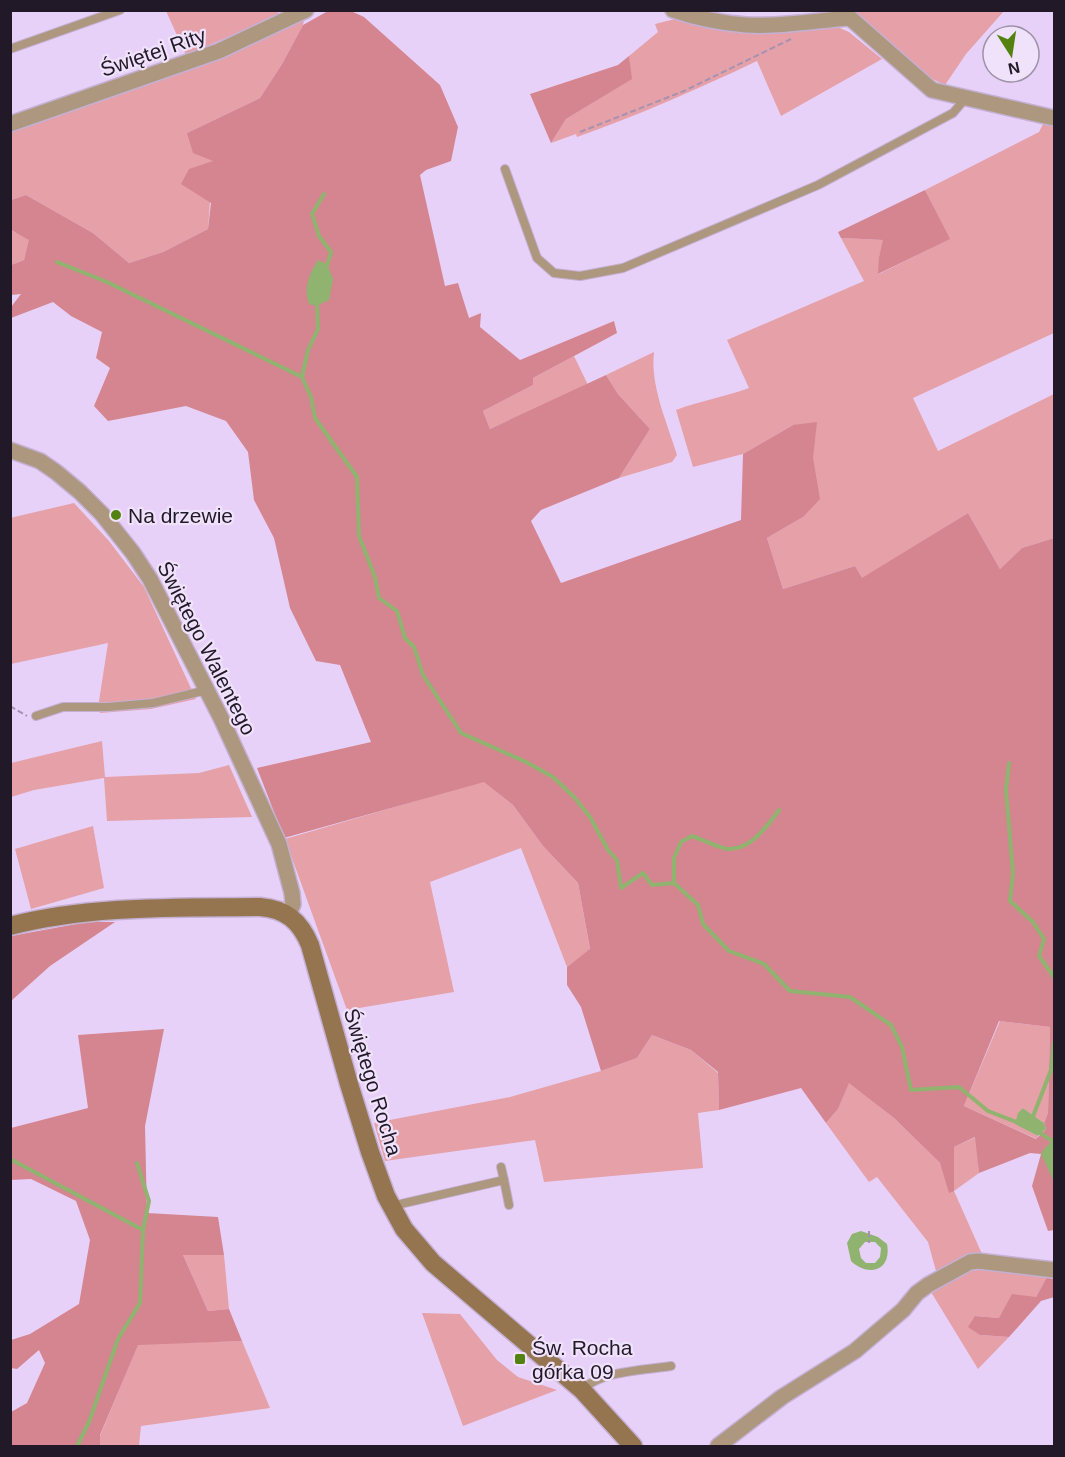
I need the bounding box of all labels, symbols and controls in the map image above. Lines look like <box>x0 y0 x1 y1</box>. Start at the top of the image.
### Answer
street label: Świętej Rity <box>97 23 209 81</box>
north arrow <box>981 24 1041 84</box>
text: N <box>1007 59 1021 78</box>
place label: Na drzewie <box>128 504 233 527</box>
marker: Na drzewie <box>109 508 123 522</box>
street label: Świętego Walentego <box>153 557 261 739</box>
street label: Świętego Rocha <box>340 1006 406 1159</box>
place label: Św. Rocha górka 09 <box>532 1336 633 1383</box>
marker: Św. Rocha górka 09 <box>513 1352 527 1366</box>

